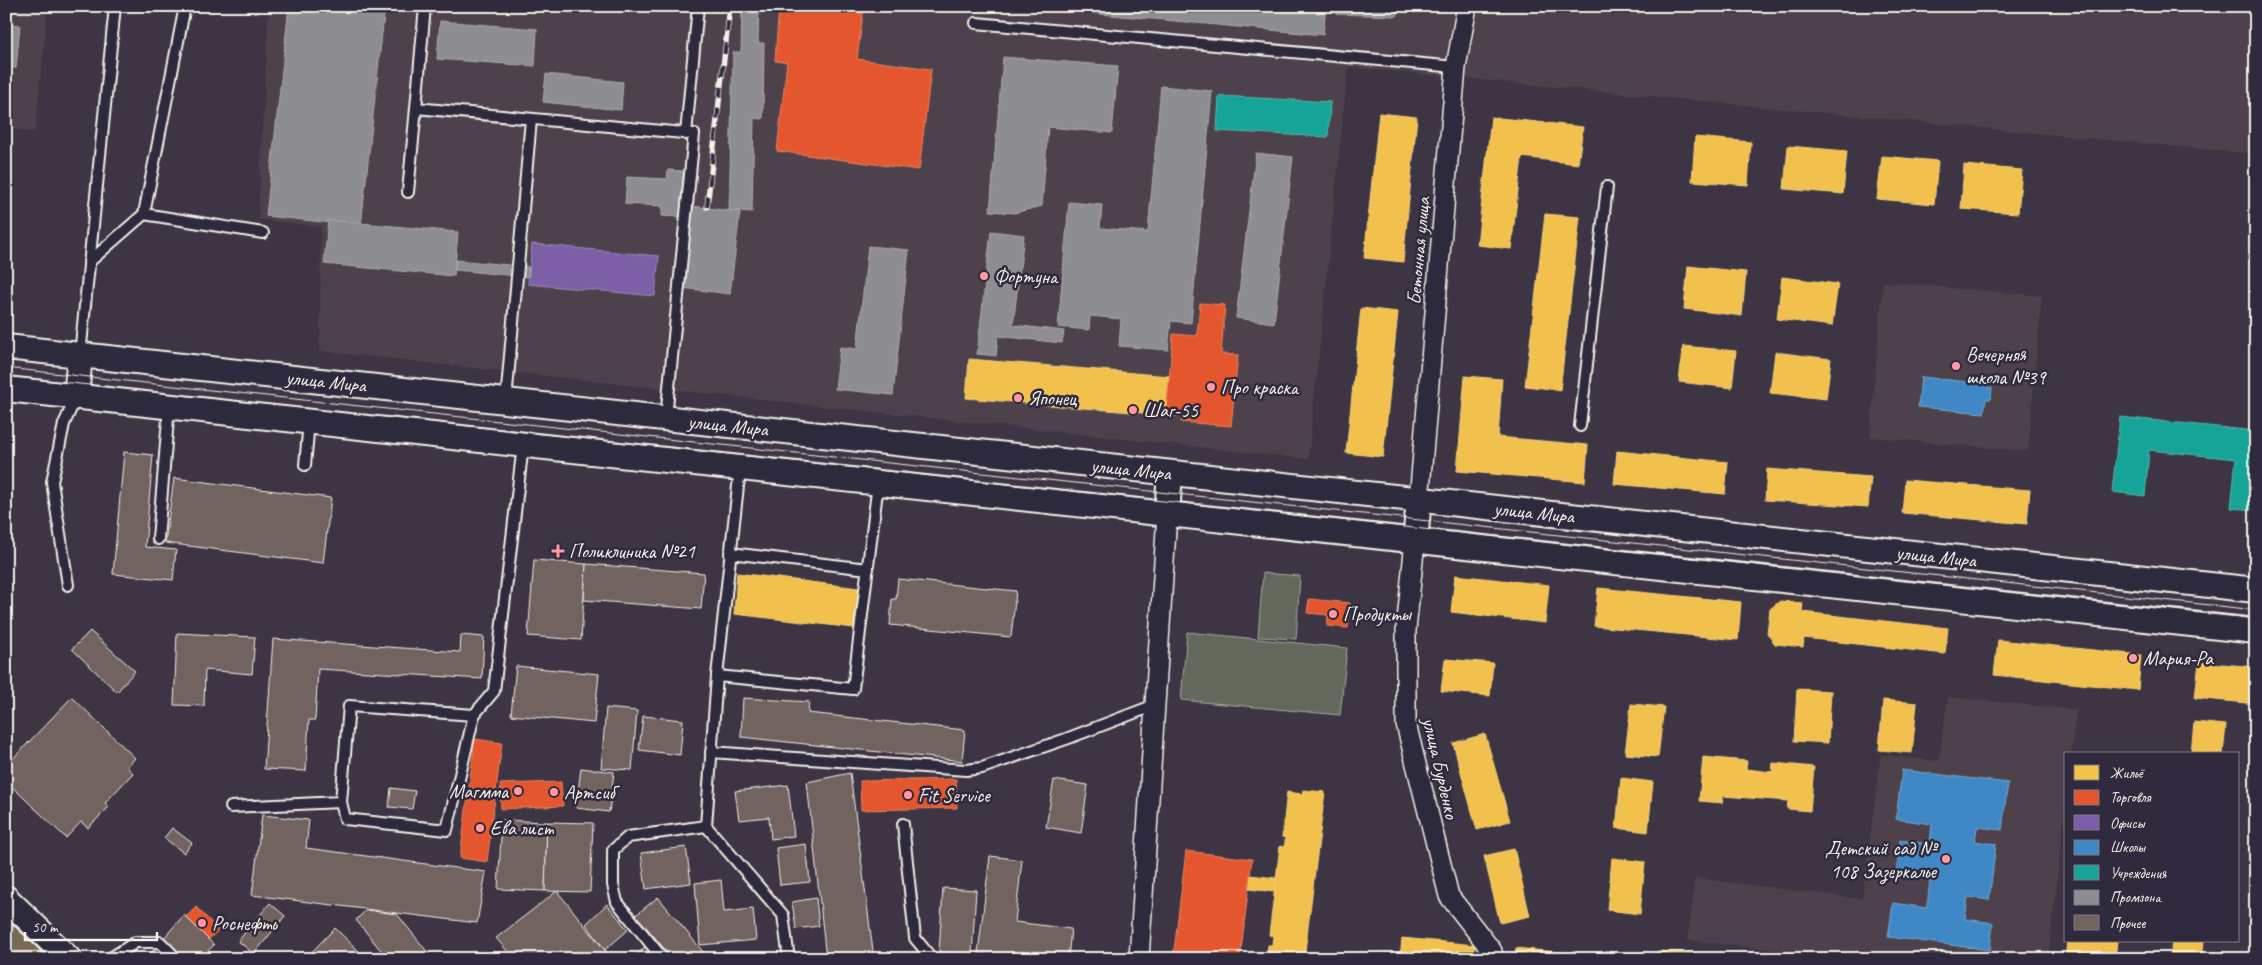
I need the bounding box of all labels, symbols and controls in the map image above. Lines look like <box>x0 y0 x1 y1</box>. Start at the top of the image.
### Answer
street label: Бетонная улица <box>1401 195 1436 306</box>
place label: Фортуна <box>994 264 1059 289</box>
marker: Фортуна <box>978 270 990 282</box>
place label: Вечерняя школа №39 <box>1966 342 2048 390</box>
marker: Вечерняя школа №39 <box>1950 360 1962 372</box>
street label: улица Мира <box>284 365 369 398</box>
place label: Про краска <box>1221 375 1300 400</box>
marker: Про краска <box>1205 381 1217 393</box>
place label: Японец <box>1028 386 1077 411</box>
marker: Японец <box>1012 392 1024 404</box>
place label: Шаг-55 <box>1143 398 1199 423</box>
marker: Шаг-55 <box>1127 404 1139 416</box>
street label: улица Мира <box>686 409 771 442</box>
street label: улица Мира <box>1089 453 1174 486</box>
street label: улица Мира <box>1492 496 1577 529</box>
place label: Поликлиника №21 <box>569 539 696 564</box>
street label: улица Мира <box>1894 540 1979 573</box>
marker: Поликлиника №21 <box>551 544 565 558</box>
place label: Продукты <box>1343 602 1412 627</box>
marker: Продукты <box>1327 608 1339 620</box>
place label: Мария-Ра <box>2143 646 2214 671</box>
marker: Мария-Ра <box>2127 652 2139 664</box>
street label: улица Бурденко <box>1417 714 1465 822</box>
legend <box>2064 752 2240 942</box>
text: Жильё <box>2110 764 2145 783</box>
place label: Магмма <box>449 779 510 804</box>
place label: Артсиб <box>564 780 620 805</box>
place label: Fit Service <box>918 783 991 808</box>
marker: Магмма <box>512 785 524 797</box>
marker: Артсиб <box>548 786 560 798</box>
text: Торговля <box>2110 788 2153 807</box>
marker: Fit Service <box>902 789 914 801</box>
text: Офисы <box>2110 814 2145 833</box>
place label: Ева лист <box>490 816 555 841</box>
marker: Ева лист <box>474 822 486 834</box>
place label: Детский сад № 108 Зазеркалье <box>1825 836 1940 885</box>
text: Школы <box>2110 838 2146 857</box>
marker: Детский сад № 108 Зазеркалье <box>1940 853 1952 865</box>
text: Учреждения <box>2110 864 2167 883</box>
text: Промзона <box>2110 888 2162 907</box>
scale bar <box>25 910 158 942</box>
place label: Роснефть <box>212 911 278 936</box>
text: Прочее <box>2110 914 2146 933</box>
marker: Роснефть <box>196 917 208 929</box>
text: 50 m <box>32 918 59 937</box>

